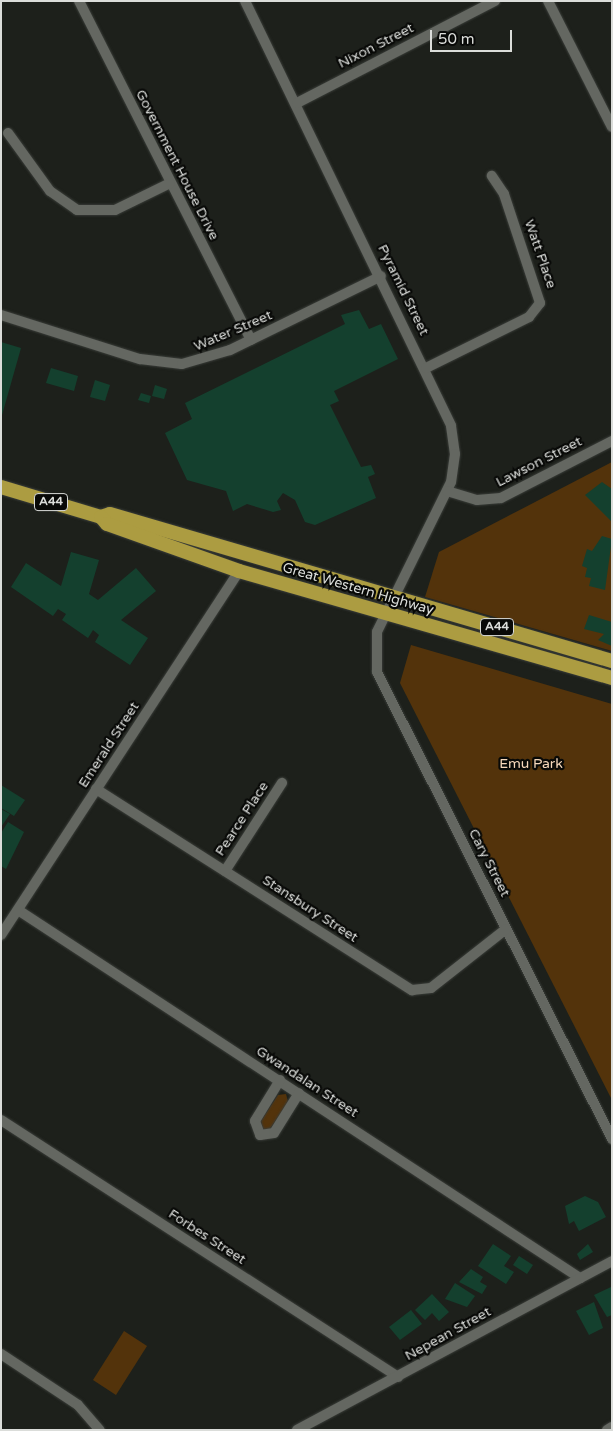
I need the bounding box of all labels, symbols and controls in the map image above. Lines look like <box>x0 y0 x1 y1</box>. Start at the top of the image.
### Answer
street label: Nixon Street <box>335 20 417 72</box>
scale bar <box>433 20 516 52</box>
text: 50 m <box>438 30 475 48</box>
street label: Government House Drive <box>132 87 222 243</box>
street label: Watt Place <box>520 217 560 291</box>
street label: Pyramid Street <box>374 242 432 338</box>
street label: Water Street <box>191 307 275 355</box>
street label: Lawson Street <box>493 433 585 491</box>
road number: A44 <box>34 492 68 512</box>
street label: Great Western Highway <box>280 559 436 619</box>
road number: A44 <box>480 618 514 636</box>
street label: Emerald Street <box>75 699 143 791</box>
park label: Emu Park <box>499 756 563 772</box>
street label: Pearce Place <box>212 779 272 859</box>
street label: Cary Street <box>465 826 513 900</box>
street label: Stansbury Street <box>259 872 361 946</box>
street label: Gwandalan Street <box>253 1043 361 1121</box>
street label: Forbes Street <box>165 1206 249 1268</box>
street label: Nepean Street <box>402 1303 494 1365</box>

